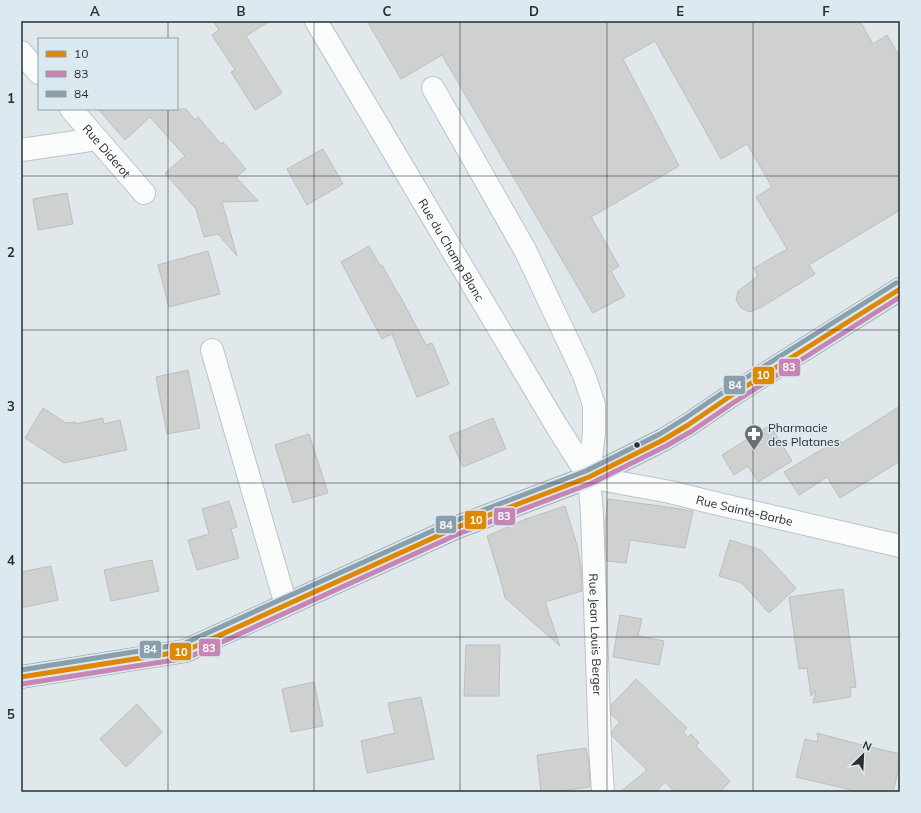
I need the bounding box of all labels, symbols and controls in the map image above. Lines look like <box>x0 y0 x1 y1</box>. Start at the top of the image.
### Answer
text: A <box>90 3 100 19</box>
text: B <box>237 3 246 19</box>
text: C <box>383 3 392 19</box>
text: D <box>529 3 539 19</box>
text: E <box>676 3 684 19</box>
text: F <box>822 3 830 19</box>
legend <box>38 38 178 110</box>
text: 10 <box>74 46 88 61</box>
text: 83 <box>74 66 88 81</box>
text: 84 <box>74 86 88 101</box>
text: 1 <box>7 90 15 106</box>
street label: Rue Diderot <box>80 121 134 180</box>
street label: Rue du Champ Blanc <box>416 196 488 304</box>
text: 2 <box>7 244 15 260</box>
line badge: 83 <box>778 358 801 377</box>
text: 83 <box>782 360 796 374</box>
line badge: 10 <box>752 366 775 385</box>
text: 10 <box>756 368 770 382</box>
line badge: 84 <box>723 375 746 395</box>
text: 84 <box>728 378 742 392</box>
text: 3 <box>7 398 15 414</box>
place label: Pharmacie des Platanes <box>768 420 840 449</box>
pharmacy icon: Pharmacie des Platanes <box>743 423 765 451</box>
unlabelled marker <box>632 440 642 450</box>
street label: Rue Sainte-Barbe <box>695 491 794 528</box>
line badge: 83 <box>493 507 516 526</box>
text: 83 <box>497 509 511 523</box>
line badge: 10 <box>464 510 487 530</box>
text: 10 <box>469 513 483 527</box>
line badge: 84 <box>435 515 457 534</box>
text: 84 <box>439 518 453 532</box>
text: 4 <box>7 552 15 568</box>
street label: Rue Jean Louis Berger <box>587 573 606 696</box>
line badge: 83 <box>198 638 221 657</box>
line badge: 84 <box>139 640 162 659</box>
text: 83 <box>202 641 216 655</box>
text: 84 <box>143 642 157 656</box>
line badge: 10 <box>169 642 192 661</box>
text: 10 <box>174 645 188 659</box>
text: 5 <box>7 706 15 722</box>
north arrow <box>843 735 883 775</box>
text: N <box>860 738 874 754</box>

